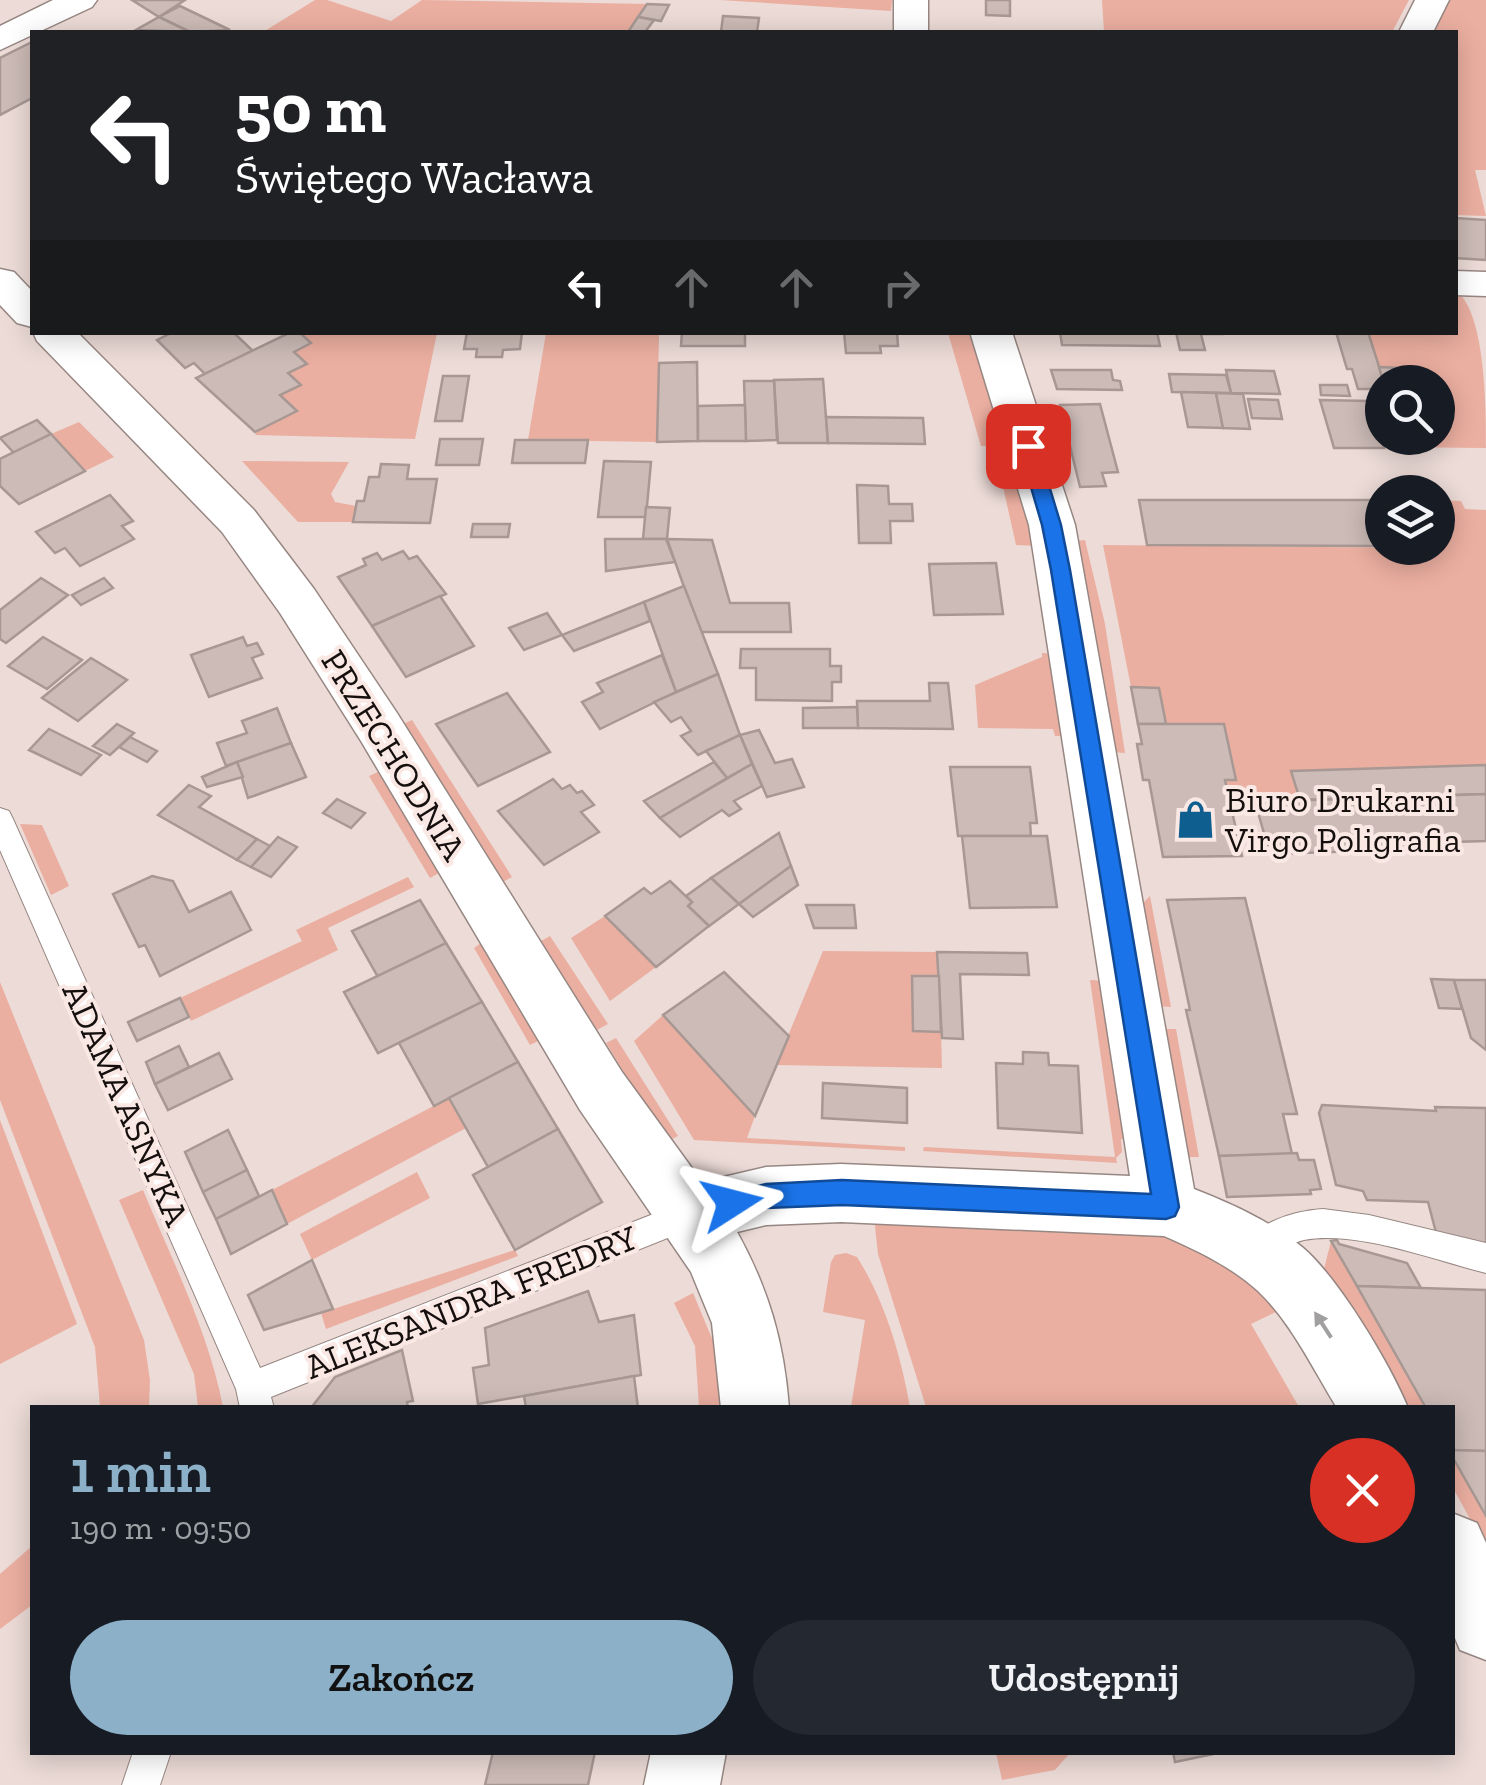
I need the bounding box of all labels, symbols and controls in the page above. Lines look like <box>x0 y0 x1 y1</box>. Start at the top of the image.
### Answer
text: 50 m <box>235 66 386 150</box>
icon: left <box>70 70 200 200</box>
text: Świętego Wacława <box>235 151 593 205</box>
icon: left <box>559 260 614 315</box>
icon: ahead <box>664 260 719 315</box>
icon: ahead <box>769 260 824 315</box>
icon: right <box>874 260 929 315</box>
map controls <box>1365 365 1455 565</box>
button: search <box>1365 365 1455 455</box>
pin <box>986 404 1071 489</box>
icon: arrive <box>1001 419 1056 474</box>
button: layers <box>1365 475 1455 565</box>
street label: PRZECHODNIA <box>313 642 476 868</box>
place label: Biuro Drukarni Virgo Poligrafia <box>1224 779 1461 861</box>
shop icon: Biuro Drukarni Virgo Poligrafia <box>1174 799 1216 841</box>
street label: ADAMA ASNYKA <box>54 976 199 1233</box>
position arrow <box>680 1151 784 1255</box>
street label: ALEKSANDRA FREDRY <box>299 1216 644 1388</box>
one-way arrow <box>1315 1311 1333 1339</box>
text: 1 min <box>70 1435 211 1507</box>
button: close <box>1310 1438 1415 1543</box>
text: 190 m · 09:50 <box>70 1509 252 1547</box>
button: Zakończ <box>70 1620 733 1735</box>
button: Udostępnij <box>753 1620 1415 1735</box>

